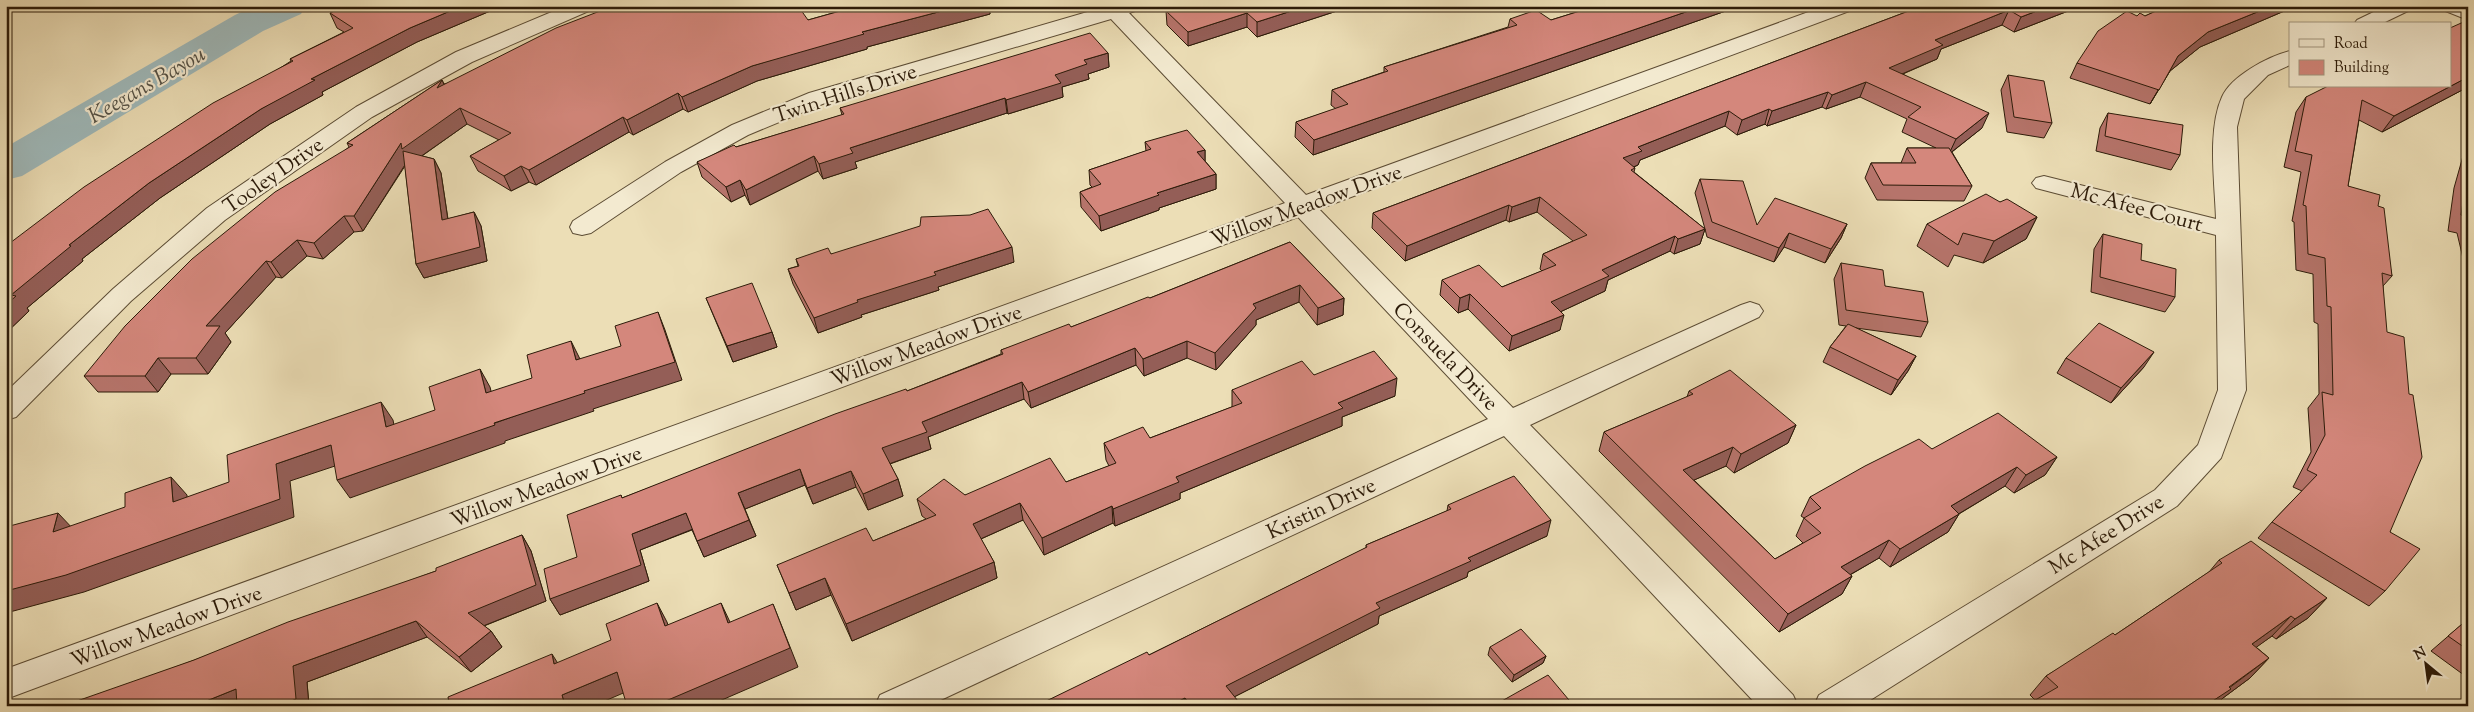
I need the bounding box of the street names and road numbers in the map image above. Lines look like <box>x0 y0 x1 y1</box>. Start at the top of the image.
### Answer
street label: Twin Hills Drive <box>770 58 921 132</box>
street label: Tooley Drive <box>218 131 330 222</box>
street label: Willow Meadow Drive <box>1207 158 1407 256</box>
street label: Mc Afee Court <box>2067 177 2206 241</box>
street label: Consuela Drive <box>1385 296 1504 418</box>
street label: Willow Meadow Drive <box>827 298 1027 396</box>
street label: Willow Meadow Drive <box>447 439 647 537</box>
street label: Kristin Drive <box>1262 471 1381 548</box>
street label: Mc Afee Drive <box>2043 488 2171 583</box>
street label: Willow Meadow Drive <box>67 579 267 677</box>

